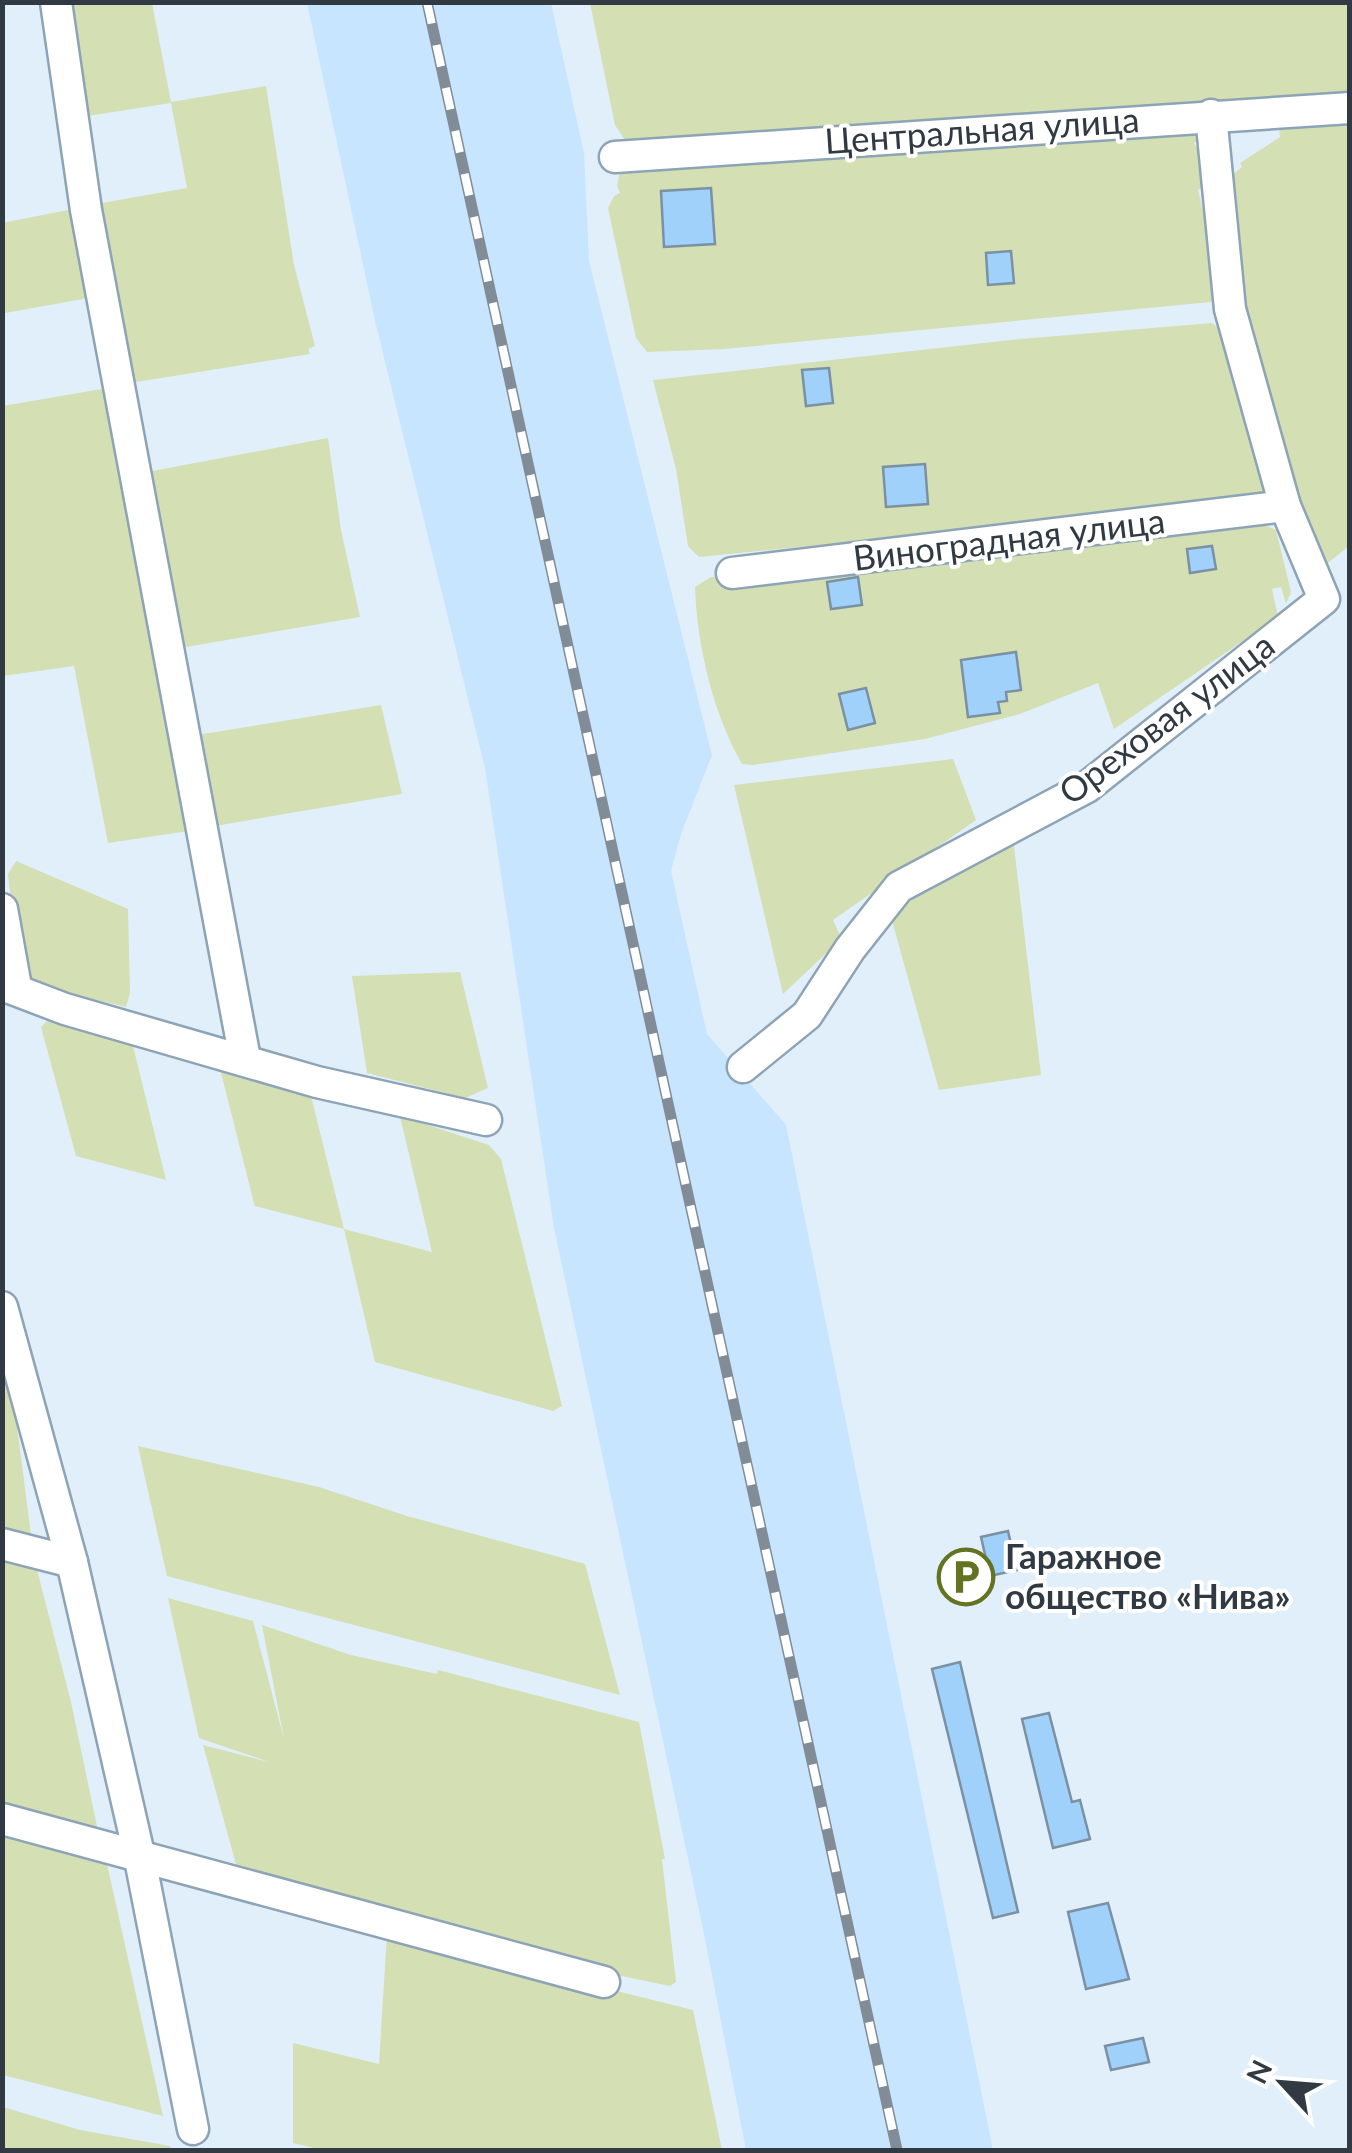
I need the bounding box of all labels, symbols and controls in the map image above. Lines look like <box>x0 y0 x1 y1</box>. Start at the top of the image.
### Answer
street label: Центральная улица <box>823 97 1141 161</box>
street label: Виноградная улица <box>850 498 1167 578</box>
street label: Ореховая улица <box>1050 623 1282 812</box>
place label: Гаражное общество «Нива» <box>1005 1534 1290 1616</box>
parking icon: Гаражное общество «Нива» <box>936 1547 996 1607</box>
north arrow <box>1232 2033 1332 2133</box>
text: N <box>1239 2054 1279 2089</box>

